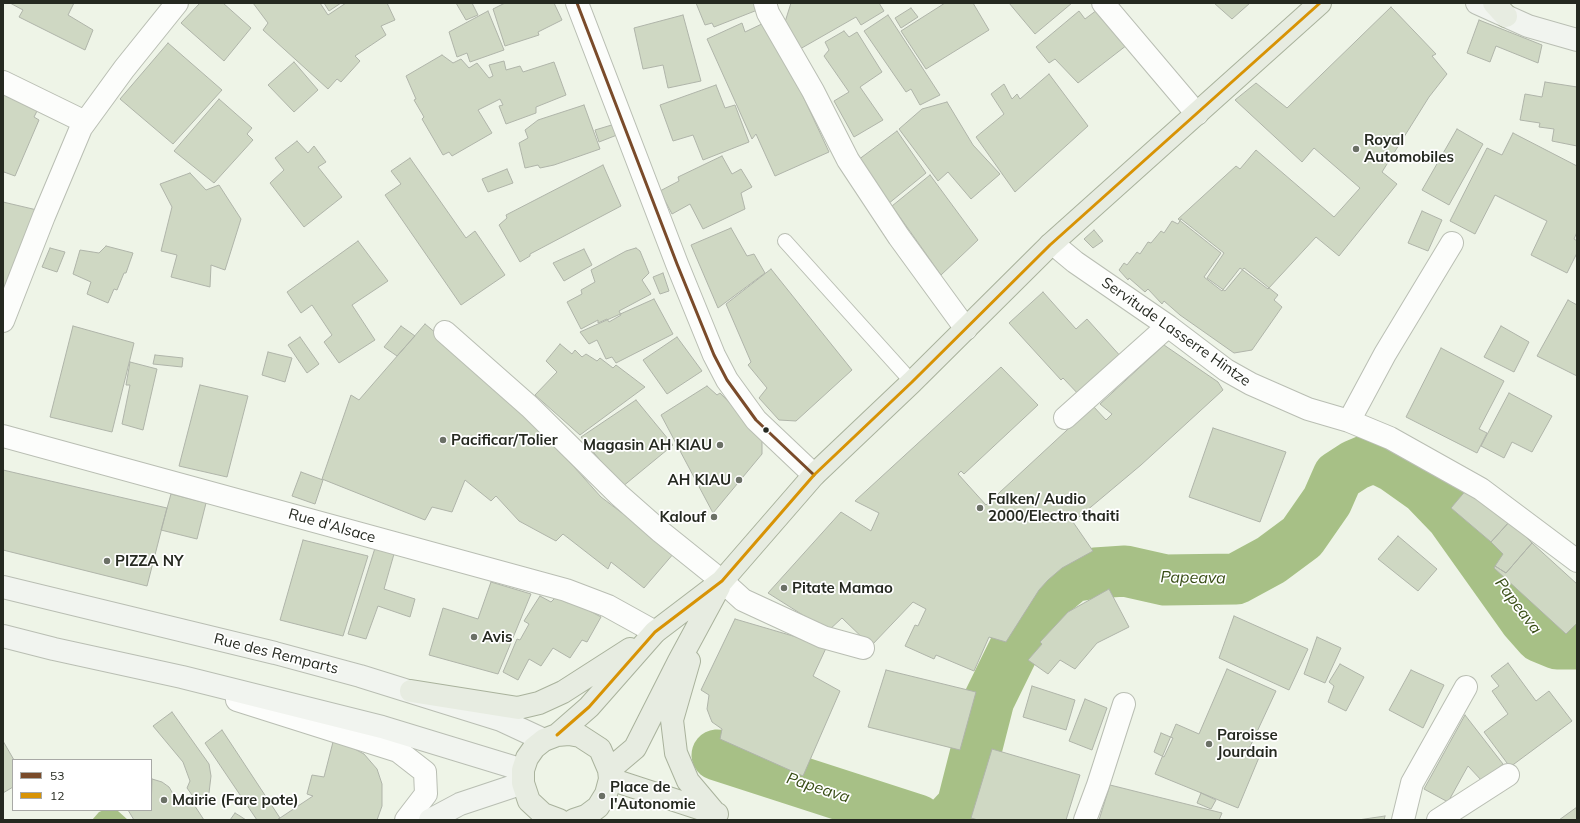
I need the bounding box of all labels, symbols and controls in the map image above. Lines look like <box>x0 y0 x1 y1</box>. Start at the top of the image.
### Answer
place label: Royal Automobiles <box>1364 131 1454 166</box>
marker: Royal Automobiles <box>1351 144 1361 154</box>
street label: Servitude Lasserre Hintze <box>1098 274 1254 390</box>
unlabelled marker <box>761 425 771 435</box>
place label: Pacificar/Tolier <box>451 431 558 449</box>
marker: Pacificar/Tolier <box>438 435 448 445</box>
place label: Magasin AH KIAU <box>583 436 712 454</box>
marker: Magasin AH KIAU <box>715 440 725 450</box>
place label: AH KIAU <box>668 471 731 489</box>
marker: AH KIAU <box>734 475 744 485</box>
place label: Falken/ Audio 2000/Electro thaiti <box>988 490 1119 525</box>
marker: Falken/ Audio 2000/Electro thaiti <box>975 503 985 513</box>
street label: Rue d'Alsace <box>286 505 378 547</box>
place label: Kalouf <box>659 508 706 526</box>
marker: Kalouf <box>709 512 719 522</box>
place label: PIZZA NY <box>115 552 183 570</box>
marker: PIZZA NY <box>102 556 112 566</box>
water label: Papeava <box>1160 568 1226 588</box>
water label: Papeava <box>1491 574 1545 638</box>
place label: Pitate Mamao <box>792 579 893 597</box>
marker: Pitate Mamao <box>779 583 789 593</box>
place label: Avis <box>482 628 512 646</box>
street label: Rue des Remparts <box>212 630 340 678</box>
marker: Avis <box>469 632 479 642</box>
place label: Paroisse Jourdain <box>1217 726 1278 761</box>
marker: Paroisse Jourdain <box>1204 739 1214 749</box>
legend <box>12 759 152 811</box>
text: 53 <box>50 768 64 783</box>
water label: Papeava <box>784 769 852 807</box>
place label: Place de l'Autonomie <box>610 778 696 813</box>
text: 12 <box>50 788 64 803</box>
place label: Mairie (Fare pote) <box>172 791 299 809</box>
marker: Place de l'Autonomie <box>597 791 607 801</box>
marker: Mairie (Fare pote) <box>159 795 169 805</box>

